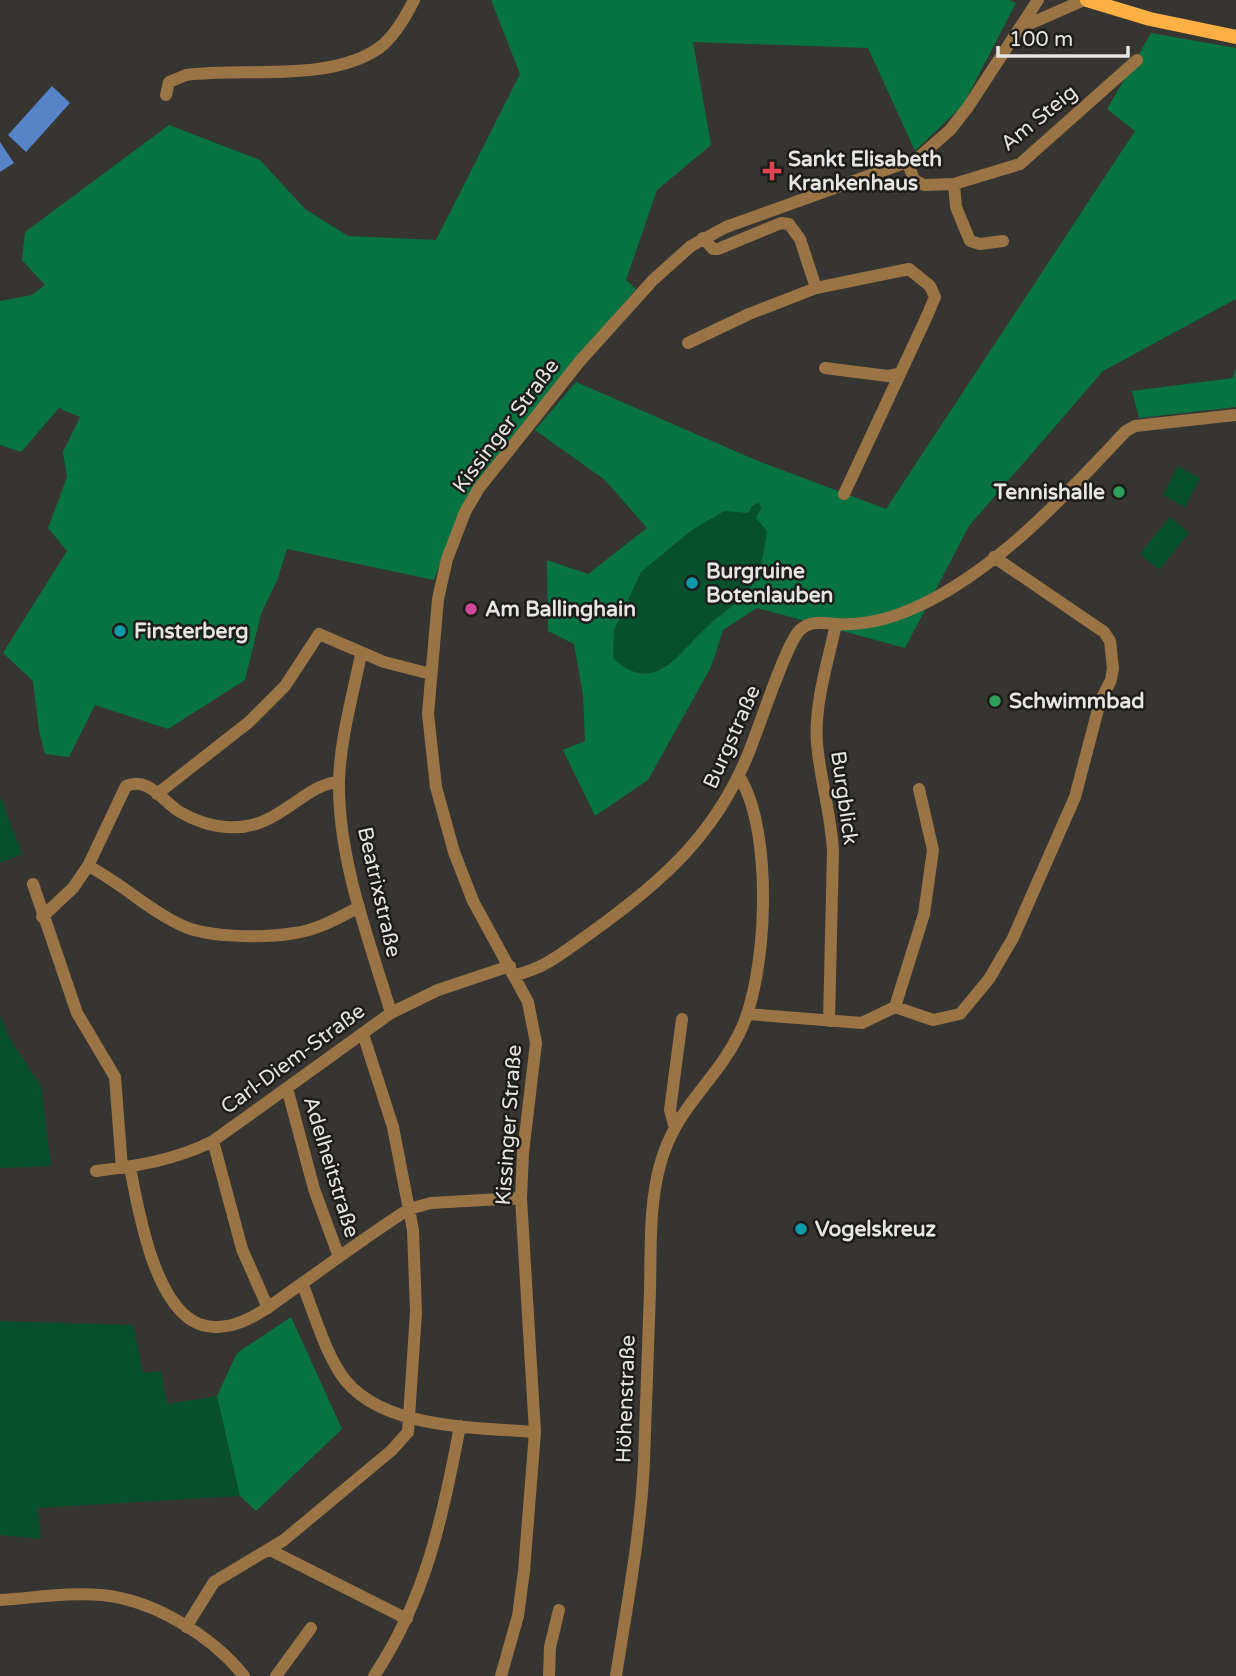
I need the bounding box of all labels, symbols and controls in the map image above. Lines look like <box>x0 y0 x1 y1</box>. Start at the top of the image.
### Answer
scale bar <box>998 14 1128 58</box>
text: 100 m <box>1009 27 1073 52</box>
street label: Am Steig <box>996 80 1082 156</box>
place label: Sankt Elisabeth Krankenhaus <box>788 147 942 196</box>
marker: Sankt Elisabeth Krankenhaus <box>762 161 782 181</box>
street label: Kissinger Straße <box>448 354 565 498</box>
place label: Tennishalle <box>993 480 1105 505</box>
marker: Tennishalle <box>1111 484 1127 500</box>
place label: Burgruine Botenlauben <box>706 559 833 608</box>
marker: Burgruine Botenlauben <box>684 575 700 591</box>
place label: Am Ballinghain <box>485 597 636 622</box>
marker: Am Ballinghain <box>463 601 479 617</box>
place label: Finsterberg <box>134 619 248 644</box>
marker: Finsterberg <box>112 623 128 639</box>
street label: Burgstraße <box>698 681 766 793</box>
place label: Schwimmbad <box>1009 689 1144 714</box>
marker: Schwimmbad <box>987 693 1003 709</box>
street label: Burgblick <box>825 749 863 847</box>
street label: Beatrixstraße <box>352 824 406 960</box>
street label: Carl-Diem-Straße <box>216 998 370 1120</box>
street label: Kissinger Straße <box>491 1044 527 1206</box>
street label: Adelheitstraße <box>298 1093 364 1241</box>
place label: Vogelskreuz <box>815 1217 936 1242</box>
marker: Vogelskreuz <box>793 1221 809 1237</box>
street label: Höhenstraße <box>611 1334 641 1464</box>

